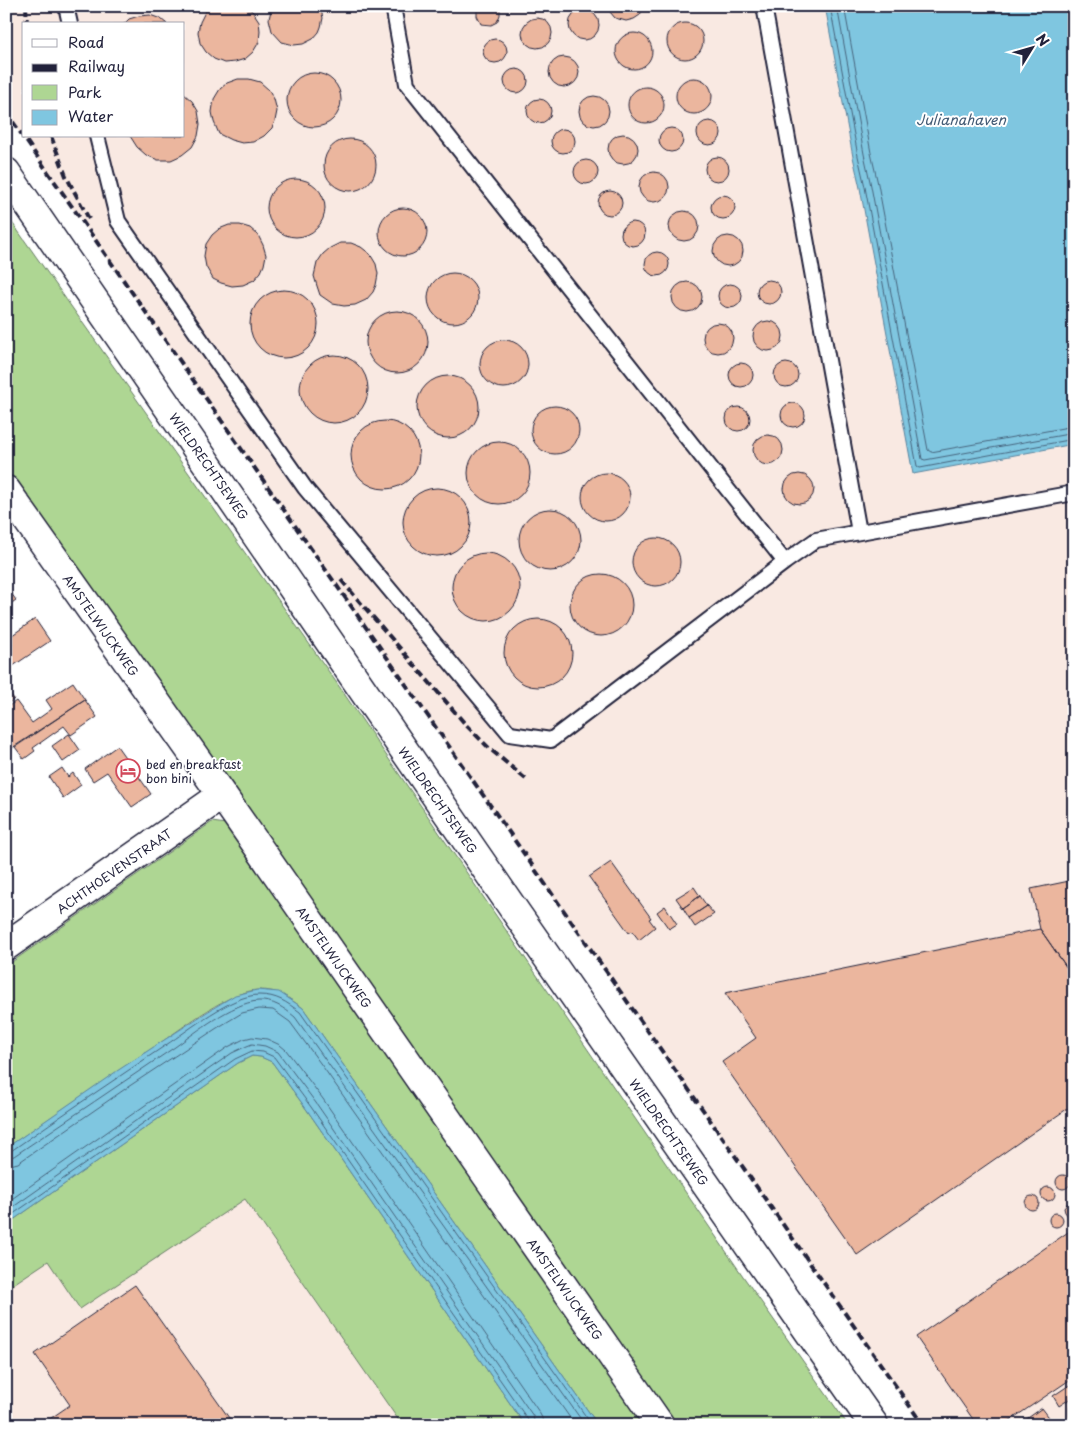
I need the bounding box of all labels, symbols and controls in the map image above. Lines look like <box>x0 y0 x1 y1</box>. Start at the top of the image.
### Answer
legend <box>22 22 185 138</box>
north arrow <box>1008 22 1058 72</box>
text: N <box>1031 29 1055 51</box>
text: Road <box>68 30 104 53</box>
text: Railway <box>68 54 125 77</box>
text: Park <box>68 80 102 103</box>
text: Water <box>68 104 113 127</box>
water label: Julianahaven <box>916 109 1006 130</box>
street label: WIELDRECHTSEWEG <box>165 409 253 523</box>
street label: AMSTELWIJCKWEG <box>59 570 143 680</box>
street label: WIELDRECHTSEWEG <box>394 743 482 857</box>
place label: bed en breakfast bon bini <box>146 755 242 787</box>
hotel icon: bed en breakfast bon bini <box>115 758 141 784</box>
street label: ACHTHOEVENSTRAAT <box>53 824 176 918</box>
street label: AMSTELWIJCKWEG <box>292 902 376 1012</box>
street label: WIELDRECHTSEWEG <box>625 1075 713 1189</box>
street label: AMSTELWIJCKWEG <box>523 1234 607 1344</box>

